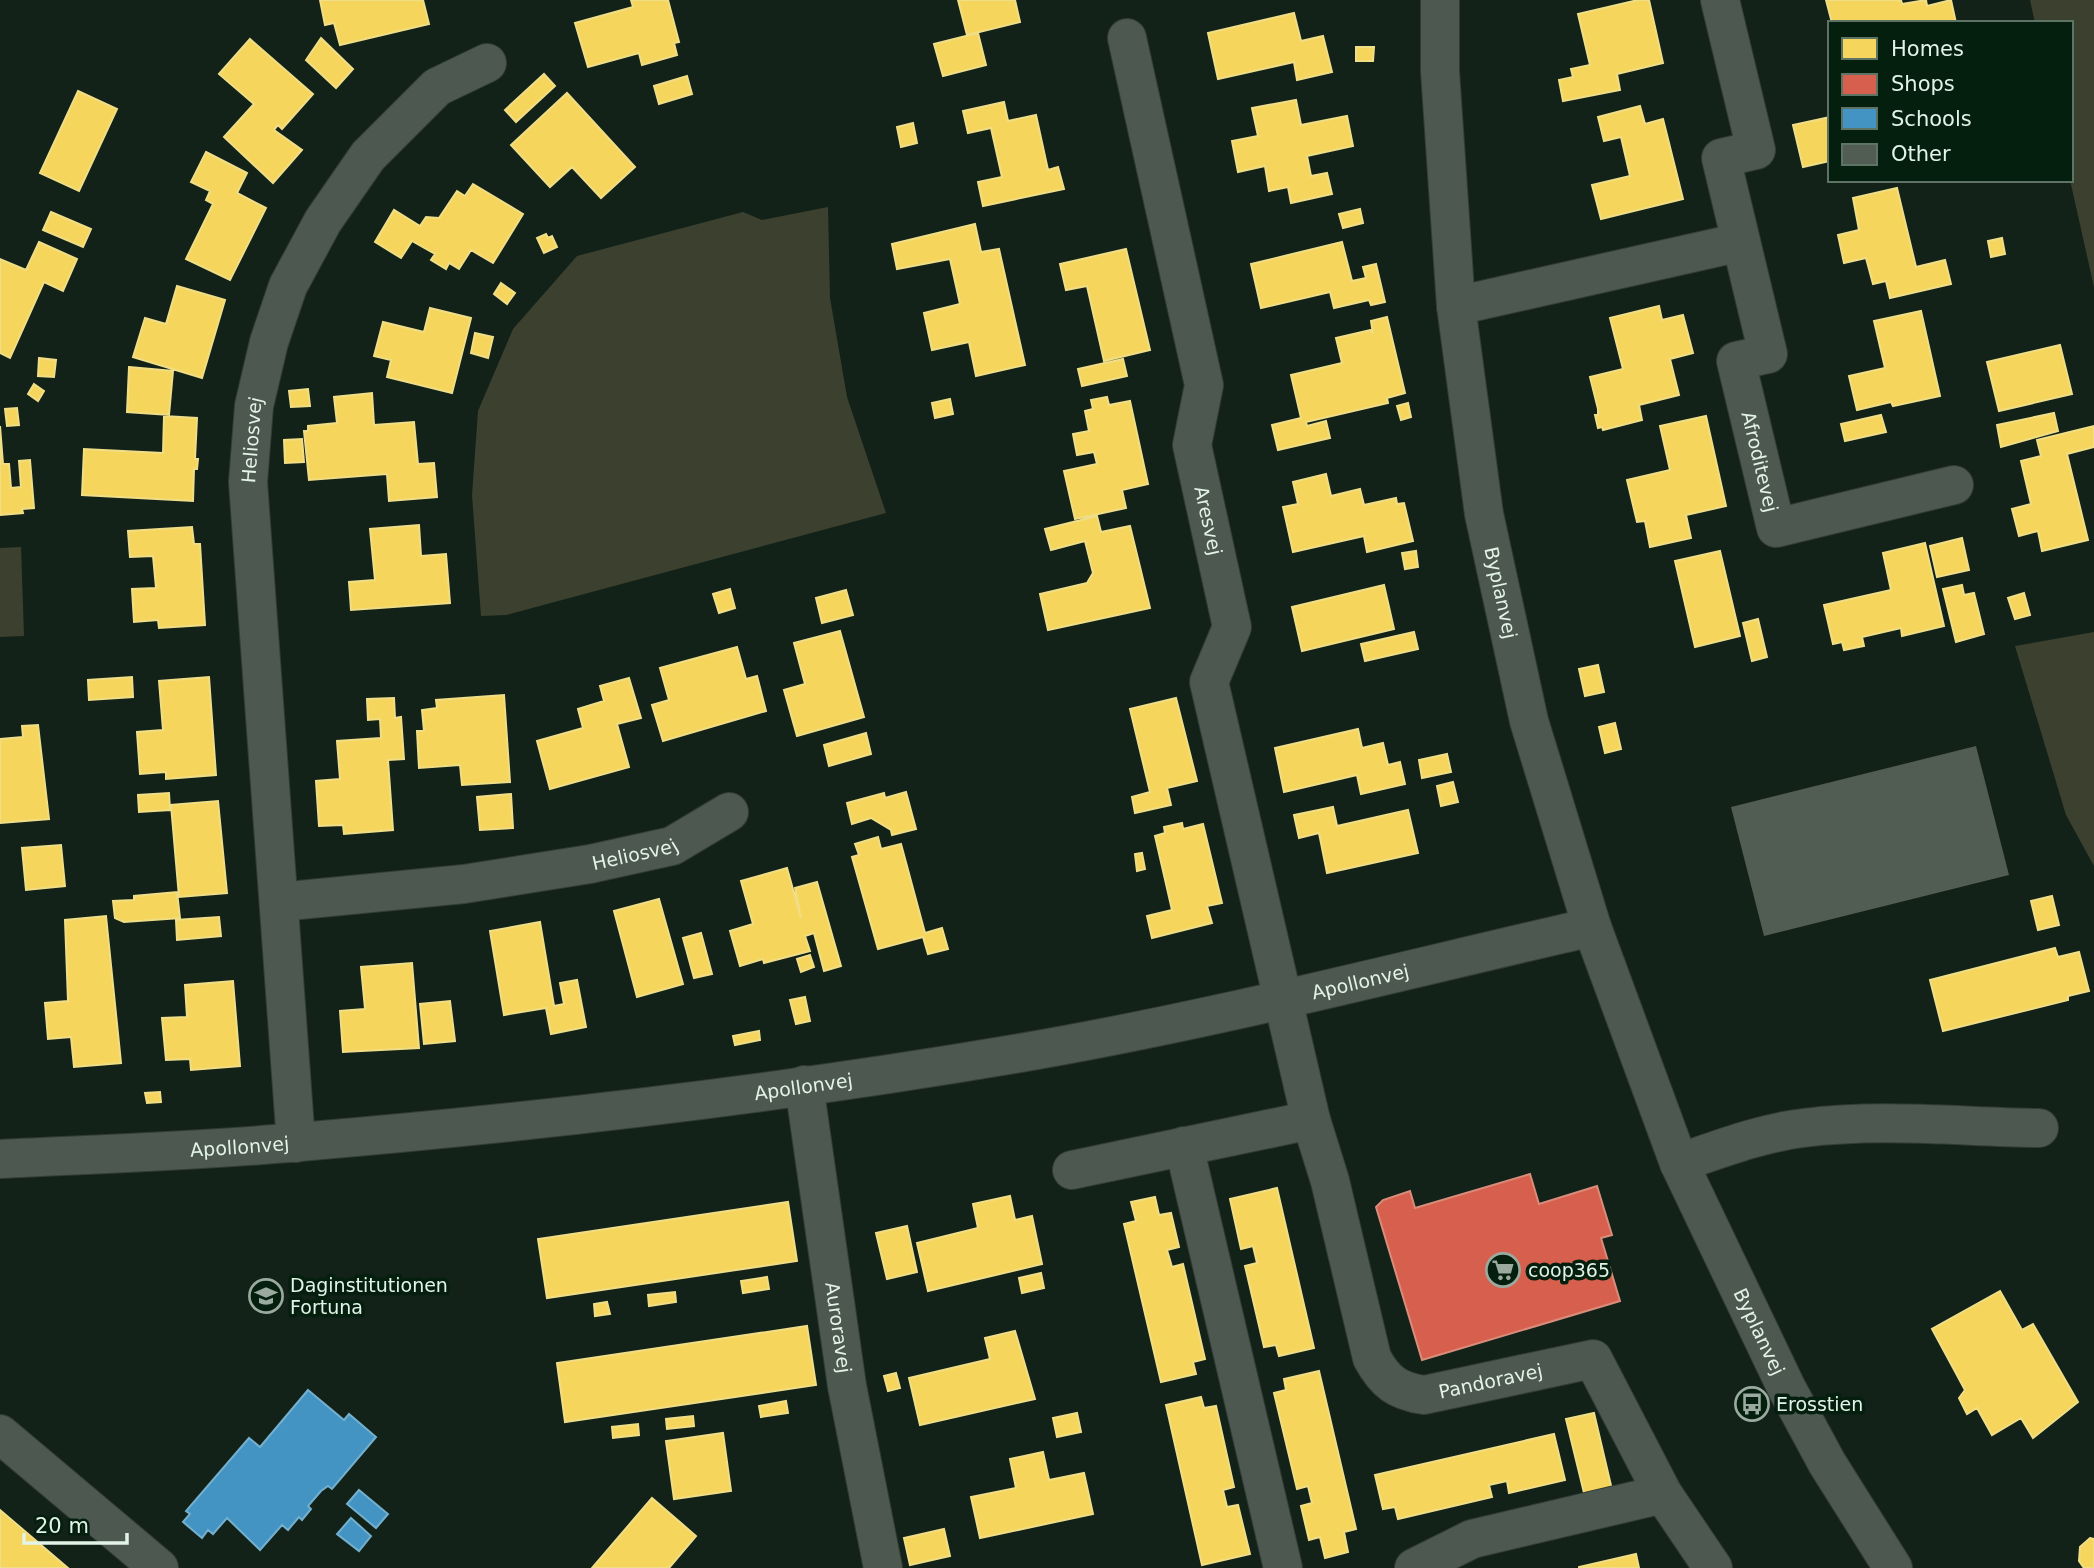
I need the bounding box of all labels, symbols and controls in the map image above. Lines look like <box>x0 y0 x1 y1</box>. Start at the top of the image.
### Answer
legend <box>1828 21 2073 182</box>
text: Homes <box>1891 37 1964 61</box>
text: Shops <box>1891 72 1955 96</box>
text: Schools <box>1891 107 1972 131</box>
text: Other <box>1891 142 1951 166</box>
street label: Heliosvej <box>237 395 267 484</box>
street label: Afroditevej <box>1737 409 1783 514</box>
street label: Aresvej <box>1190 484 1227 557</box>
street label: Byplanvej <box>1480 545 1522 641</box>
street label: Heliosvej <box>590 834 682 874</box>
street label: Apollonvej <box>1310 959 1411 1004</box>
street label: Apollonvej <box>753 1069 854 1104</box>
street label: Apollonvej <box>190 1132 290 1161</box>
supermarket icon: coop365 <box>1484 1251 1522 1289</box>
place label: coop365 <box>1528 1259 1610 1281</box>
place label: Daginstitutionen Fortuna <box>290 1274 448 1318</box>
school or university icon: Daginstitutionen Fortuna <box>247 1277 285 1315</box>
street label: Auroravej <box>821 1281 856 1375</box>
street label: Byplanvej <box>1729 1285 1790 1379</box>
street label: Pandoravej <box>1436 1359 1544 1403</box>
bus stop icon: Erosstien <box>1733 1385 1771 1423</box>
place label: Erosstien <box>1776 1393 1863 1415</box>
scale bar <box>24 1502 128 1546</box>
text: 20 m <box>35 1514 89 1538</box>

